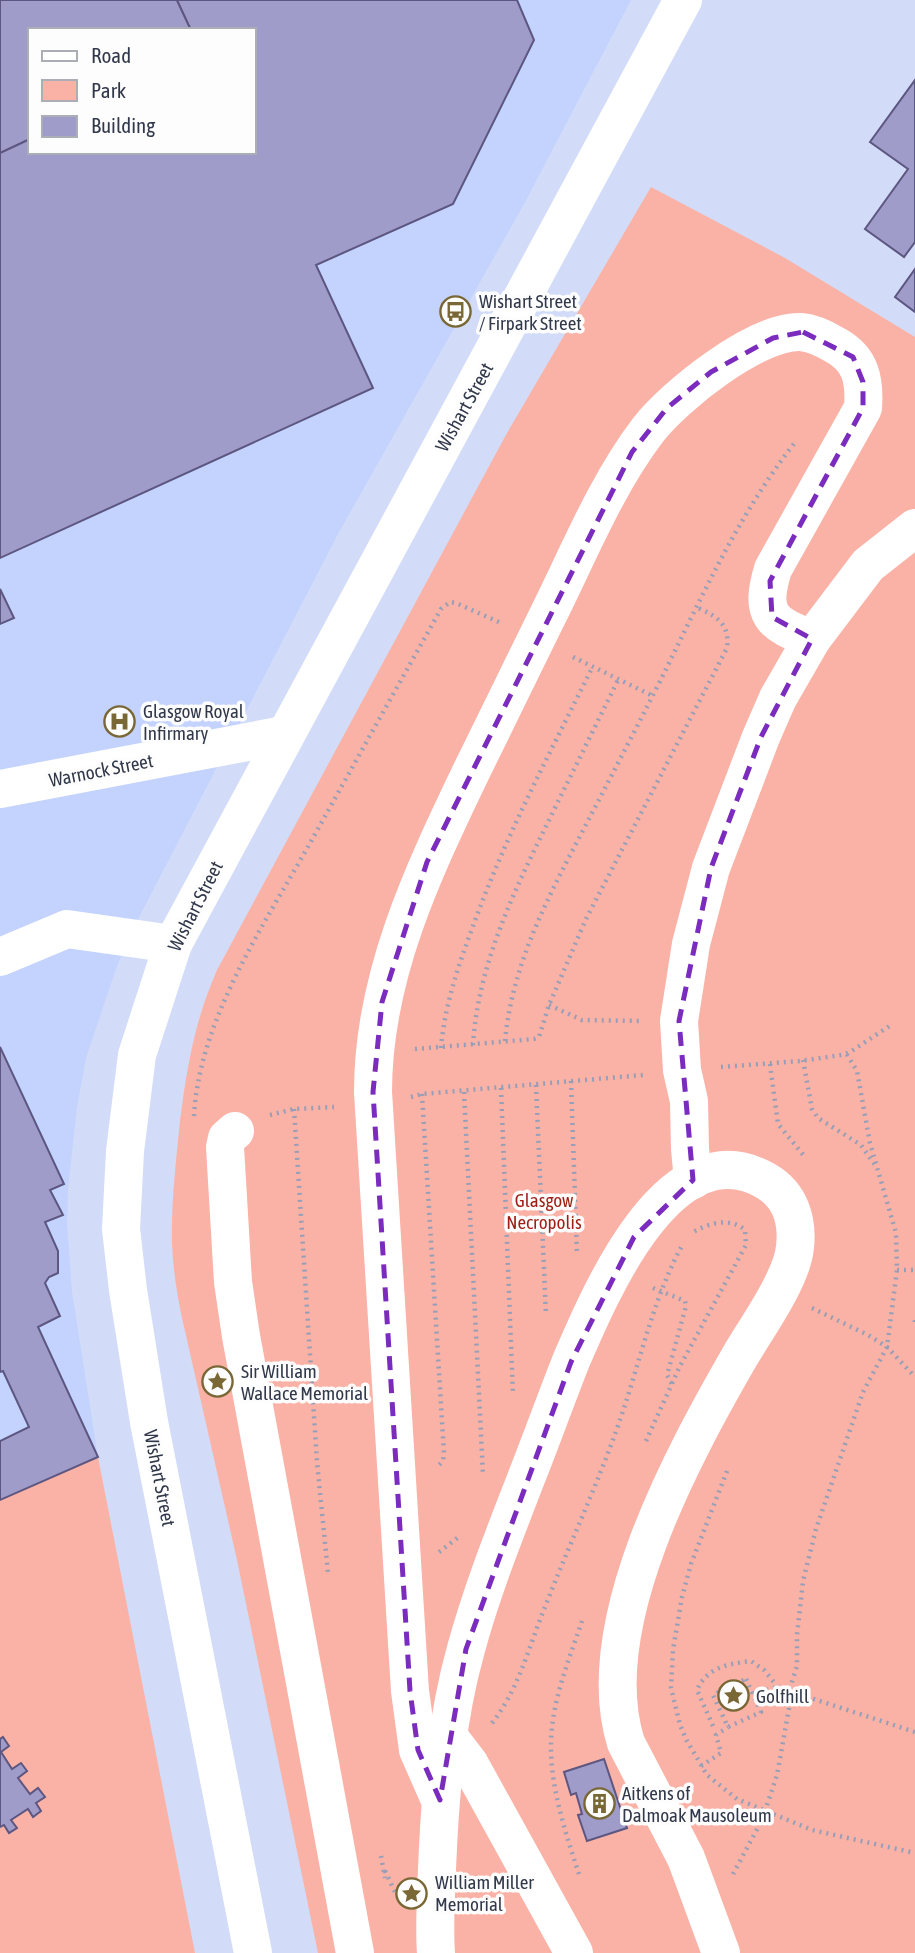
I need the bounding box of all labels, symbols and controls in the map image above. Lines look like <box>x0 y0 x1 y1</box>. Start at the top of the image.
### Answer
legend <box>28 28 256 154</box>
text: Road <box>91 43 131 67</box>
text: Park <box>91 78 126 102</box>
text: Building <box>91 113 155 137</box>
place label: Wishart Street / Firpark Street <box>479 290 582 334</box>
bus stop icon: Wishart Street / Firpark Street <box>439 295 473 329</box>
street label: Wishart Street <box>431 359 497 455</box>
place label: Glasgow Royal Infirmary <box>143 700 244 744</box>
hospital icon: Glasgow Royal Infirmary <box>103 705 137 739</box>
street label: Warnock Street <box>47 749 155 791</box>
street label: Wishart Street <box>163 857 227 955</box>
park label: Glasgow Necropolis <box>506 1189 582 1233</box>
place label: Sir William Wallace Memorial <box>241 1360 368 1404</box>
place icon: Sir William Wallace Memorial <box>201 1365 235 1399</box>
street label: Wishart Street <box>140 1428 180 1528</box>
place icon: Golfhill <box>716 1679 750 1713</box>
place label: Golfhill <box>756 1685 809 1707</box>
place label: Aitkens of Dalmoak Mausoleum <box>622 1782 772 1826</box>
building icon: Aitkens of Dalmoak Mausoleum <box>582 1787 616 1821</box>
place label: William Miller Memorial <box>435 1871 534 1915</box>
place icon: William Miller Memorial <box>395 1876 429 1910</box>

